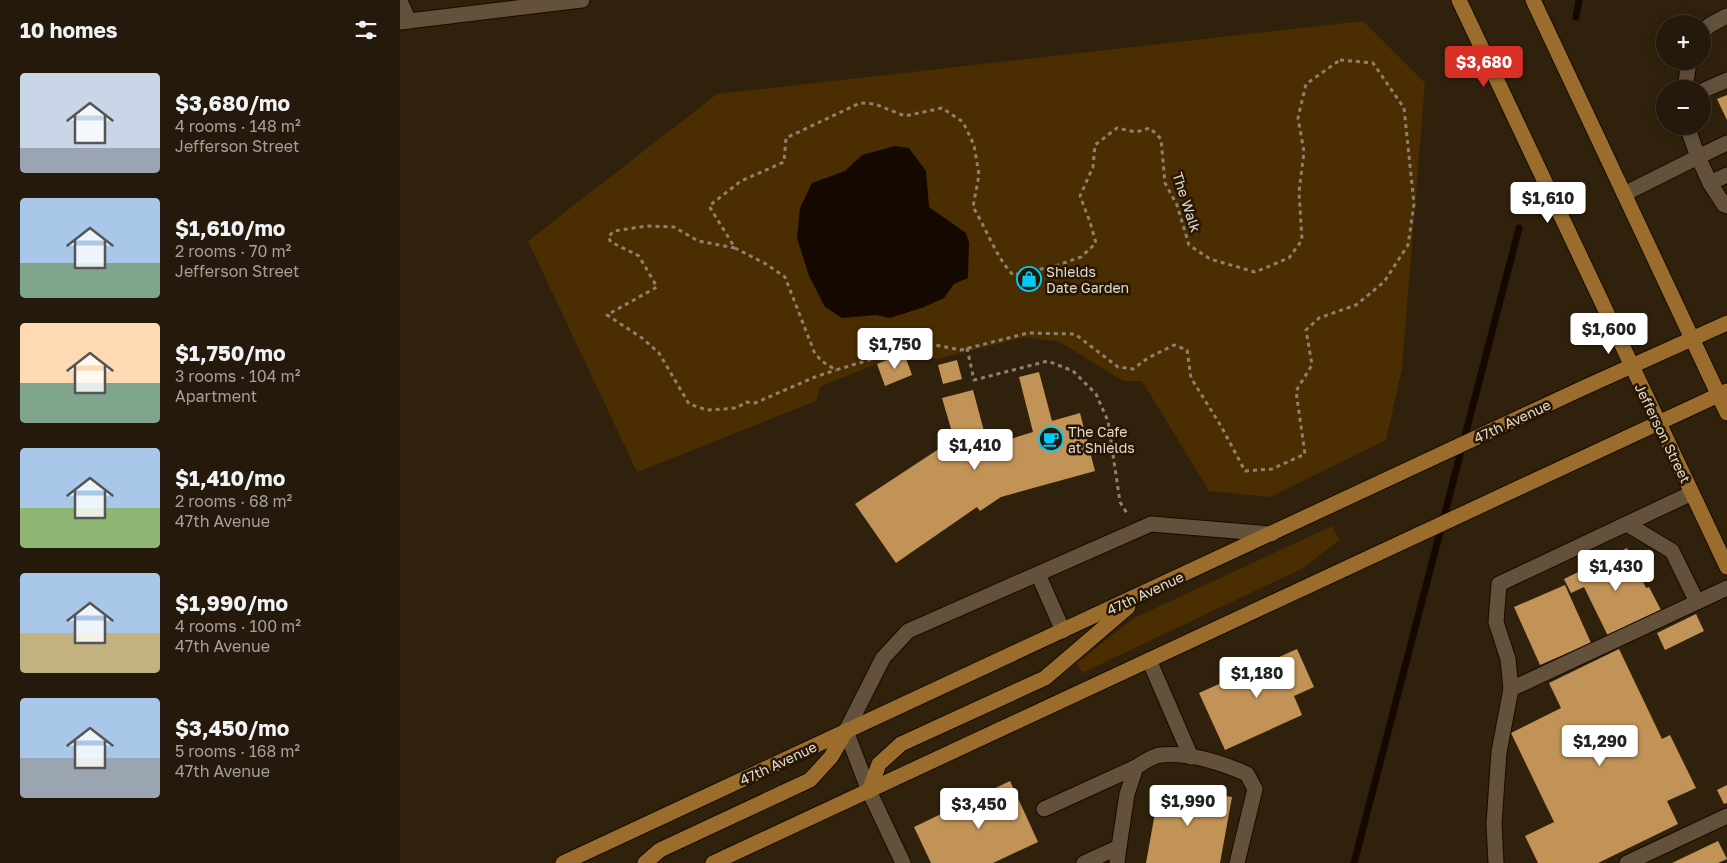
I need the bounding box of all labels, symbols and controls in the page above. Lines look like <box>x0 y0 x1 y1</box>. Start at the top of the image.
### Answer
map controls <box>1656 15 1711 135</box>
button: + <box>1656 15 1711 70</box>
icon: filters <box>352 16 380 44</box>
text: 10 homes <box>20 17 118 43</box>
pin: $3,680 <box>1443 46 1525 88</box>
text: $3,680 <box>1456 52 1512 72</box>
button: − <box>1656 80 1711 135</box>
text: $3,680/mo <box>175 90 290 116</box>
icon: home <box>60 93 120 153</box>
text: 4 rooms · 148 m² <box>175 116 301 136</box>
text: Jefferson Street <box>175 136 299 156</box>
street label: The Walk <box>1169 170 1205 234</box>
pin: $1,610 <box>1507 182 1589 224</box>
text: $1,610 <box>1522 188 1574 208</box>
text: $1,610/mo <box>175 215 285 241</box>
icon: home <box>60 218 120 278</box>
text: 2 rooms · 70 m² <box>175 241 291 261</box>
text: Jefferson Street <box>175 261 299 281</box>
place label: Shields Date Garden <box>1046 263 1129 296</box>
shop icon: Shields Date Garden <box>1016 266 1042 292</box>
pin: $1,600 <box>1568 312 1650 355</box>
text: $1,600 <box>1581 319 1637 339</box>
pin: $1,750 <box>854 328 936 370</box>
text: $1,750 <box>869 334 921 354</box>
text: $1,750/mo <box>175 340 286 366</box>
icon: home <box>60 343 120 403</box>
text: 3 rooms · 104 m² <box>175 366 300 386</box>
street label: Jefferson Street <box>1631 380 1695 486</box>
text: Apartment <box>175 386 257 406</box>
street label: 47th Avenue <box>1471 396 1553 446</box>
place label: The Cafe at Shields <box>1068 423 1135 456</box>
cafe icon: The Cafe at Shields <box>1038 426 1064 452</box>
pin: $1,410 <box>934 428 1016 471</box>
text: $1,410 <box>949 435 1001 455</box>
text: $1,410/mo <box>175 465 285 491</box>
icon: home <box>60 468 120 528</box>
text: 2 rooms · 68 m² <box>175 491 292 511</box>
text: 47th Avenue <box>175 511 270 531</box>
pin: $1,430 <box>1575 550 1657 592</box>
text: $1,430 <box>1589 556 1643 576</box>
street label: 47th Avenue <box>1104 568 1186 618</box>
text: $1,990/mo <box>175 590 288 616</box>
icon: home <box>60 593 120 653</box>
text: 4 rooms · 100 m² <box>175 616 301 636</box>
text: 47th Avenue <box>175 636 270 656</box>
pin: $1,180 <box>1216 656 1298 699</box>
text: $1,180 <box>1231 663 1283 683</box>
text: $3,450/mo <box>175 715 289 741</box>
icon: home <box>60 718 120 778</box>
pin: $1,290 <box>1559 724 1641 767</box>
text: $1,290 <box>1573 731 1627 751</box>
street label: 47th Avenue <box>737 738 819 788</box>
text: 5 rooms · 168 m² <box>175 741 300 761</box>
text: 47th Avenue <box>175 761 270 781</box>
pin: $1,990 <box>1147 784 1229 827</box>
pin: $3,450 <box>938 788 1020 830</box>
text: $1,990 <box>1161 791 1215 811</box>
text: $3,450 <box>951 794 1007 814</box>

